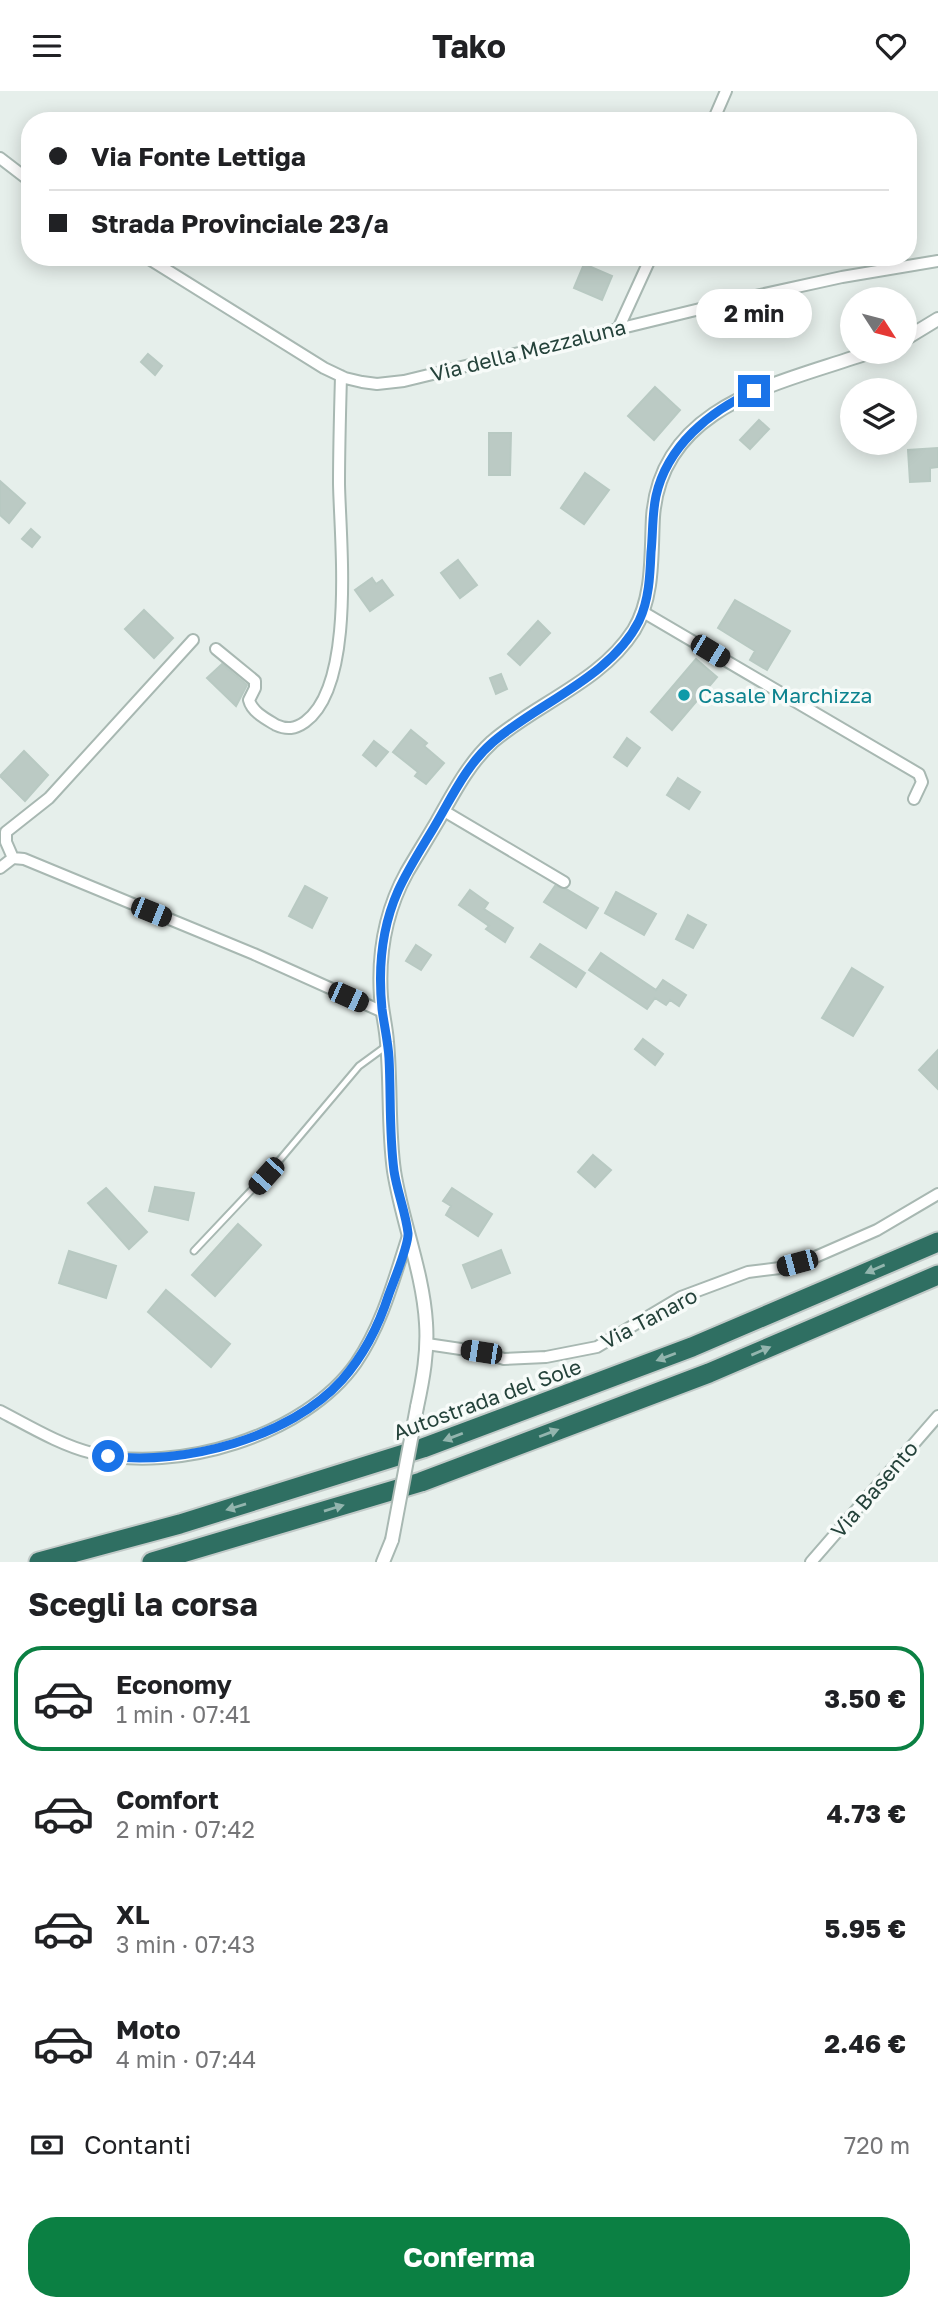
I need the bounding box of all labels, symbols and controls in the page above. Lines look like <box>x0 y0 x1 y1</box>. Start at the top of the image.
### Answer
icon: menu <box>28 27 66 65</box>
text: Tako <box>432 27 506 65</box>
icon: heart <box>872 27 910 65</box>
text: Via Fonte Lettiga <box>91 141 306 172</box>
text: Strada Provinciale 23/a <box>91 208 389 239</box>
north arrow <box>840 287 917 364</box>
map controls <box>840 287 917 455</box>
callout: 2 min <box>696 289 812 338</box>
text: 2 min <box>724 299 784 327</box>
street label: Via della Mezzaluna <box>428 313 628 387</box>
route end <box>738 375 770 407</box>
button: layers <box>840 378 917 455</box>
car <box>687 631 734 671</box>
place label: Casale Marchizza <box>698 682 872 708</box>
marker: Casale Marchizza <box>676 687 692 703</box>
car <box>128 894 175 930</box>
car <box>325 979 372 1015</box>
car <box>245 1153 288 1199</box>
car <box>774 1247 821 1279</box>
one-way arrow <box>865 1264 886 1275</box>
street label: Via Tanaro <box>596 1282 702 1354</box>
car <box>459 1338 504 1366</box>
one-way arrow <box>751 1345 771 1357</box>
one-way arrow <box>655 1351 676 1362</box>
street label: Autostrada del Sole <box>389 1353 585 1445</box>
one-way arrow <box>539 1428 560 1439</box>
one-way arrow <box>442 1432 463 1443</box>
street label: Via Basento <box>825 1435 923 1543</box>
route start <box>92 1440 124 1472</box>
one-way arrow <box>226 1502 247 1513</box>
one-way arrow <box>324 1503 345 1513</box>
text: Scegli la corsa <box>28 1585 258 1623</box>
icon: car <box>32 1667 95 1730</box>
text: Economy <box>116 1669 232 1700</box>
text: 3.50 € <box>824 1683 906 1714</box>
text: 1 min · 07:41 <box>116 1700 251 1728</box>
icon: car <box>32 1782 95 1845</box>
text: Comfort <box>116 1784 219 1815</box>
text: 4.73 € <box>827 1798 906 1829</box>
text: 2 min · 07:42 <box>116 1815 255 1843</box>
icon: car <box>32 1897 95 1960</box>
text: XL <box>116 1899 150 1930</box>
text: 5.95 € <box>825 1913 906 1944</box>
text: 3 min · 07:43 <box>116 1930 255 1958</box>
icon: car <box>32 2012 95 2075</box>
text: Moto <box>116 2014 181 2045</box>
text: 2.46 € <box>824 2028 906 2059</box>
text: 4 min · 07:44 <box>116 2045 256 2073</box>
icon: cash <box>28 2126 66 2164</box>
text: Contanti <box>84 2129 191 2160</box>
text: 720 m <box>844 2131 910 2159</box>
button: Conferma <box>28 2217 910 2297</box>

